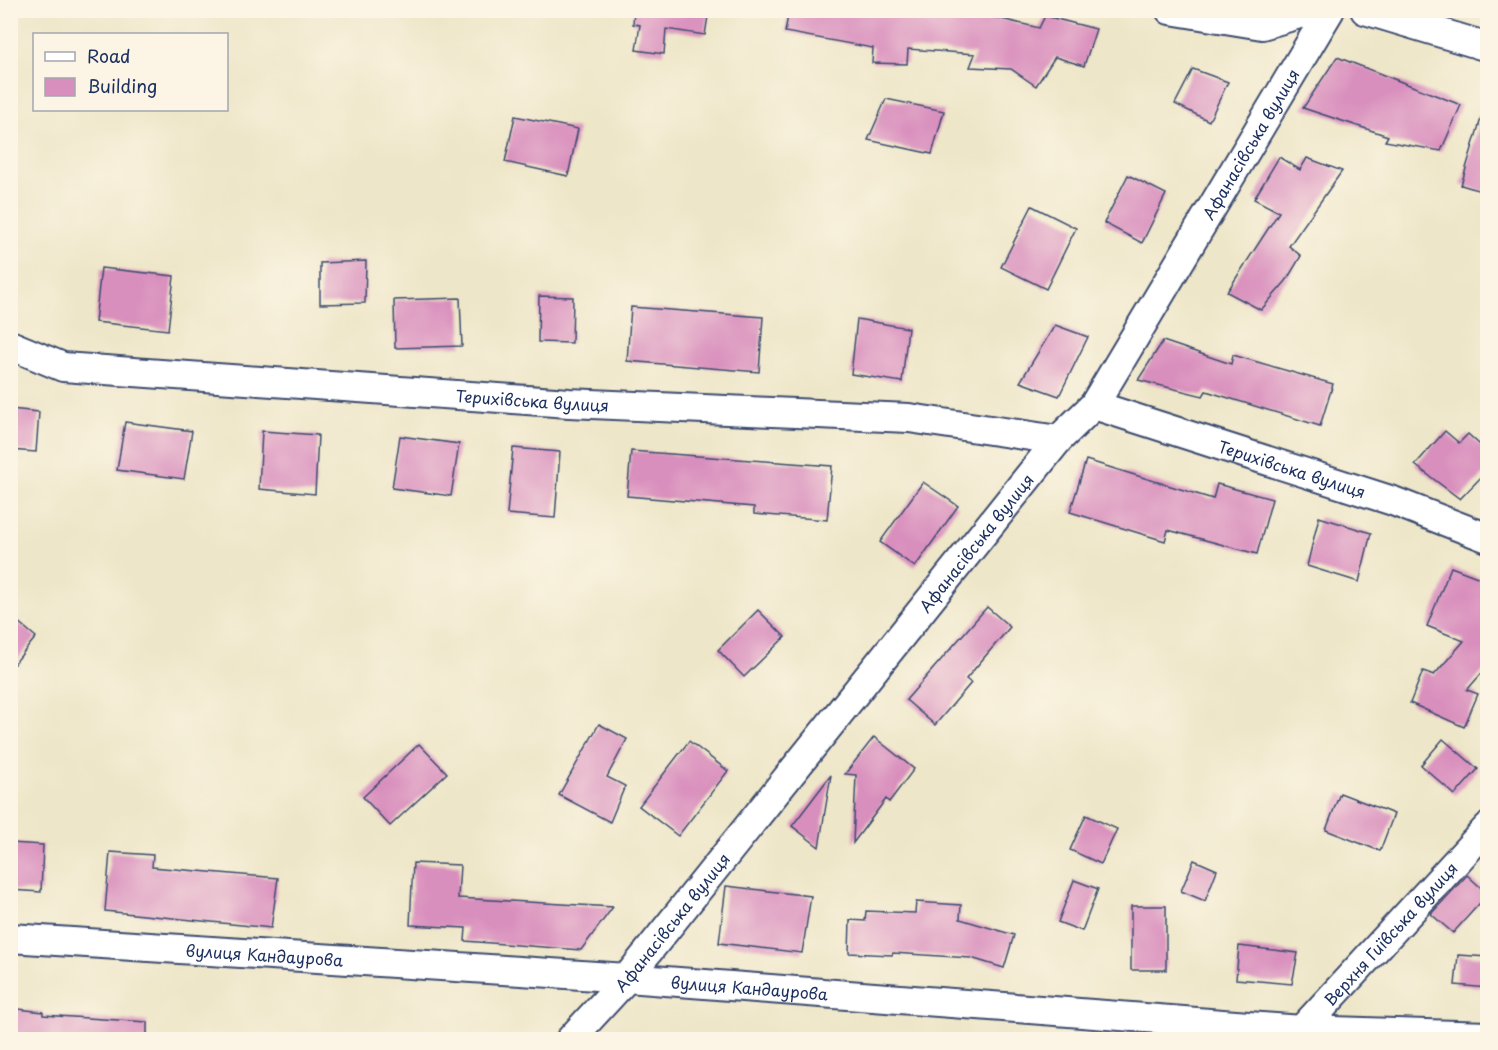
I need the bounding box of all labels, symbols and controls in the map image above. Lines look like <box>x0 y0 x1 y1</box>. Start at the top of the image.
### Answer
legend <box>33 33 228 111</box>
text: Road <box>87 42 131 69</box>
street label: Афанасівська вулиця <box>1196 64 1304 224</box>
text: Building <box>87 72 157 99</box>
street label: Терихівська вулиця <box>455 383 610 417</box>
street label: Терихівська вулиця <box>1215 434 1369 503</box>
street label: Афанасівська вулиця <box>913 468 1039 617</box>
street label: Афанасівська вулиця <box>609 847 735 997</box>
street label: Верхня Гиївська вулиця <box>1318 856 1462 1011</box>
street label: вулиця Кандаурова <box>185 937 344 972</box>
street label: вулиця Кандаурова <box>670 969 829 1005</box>

